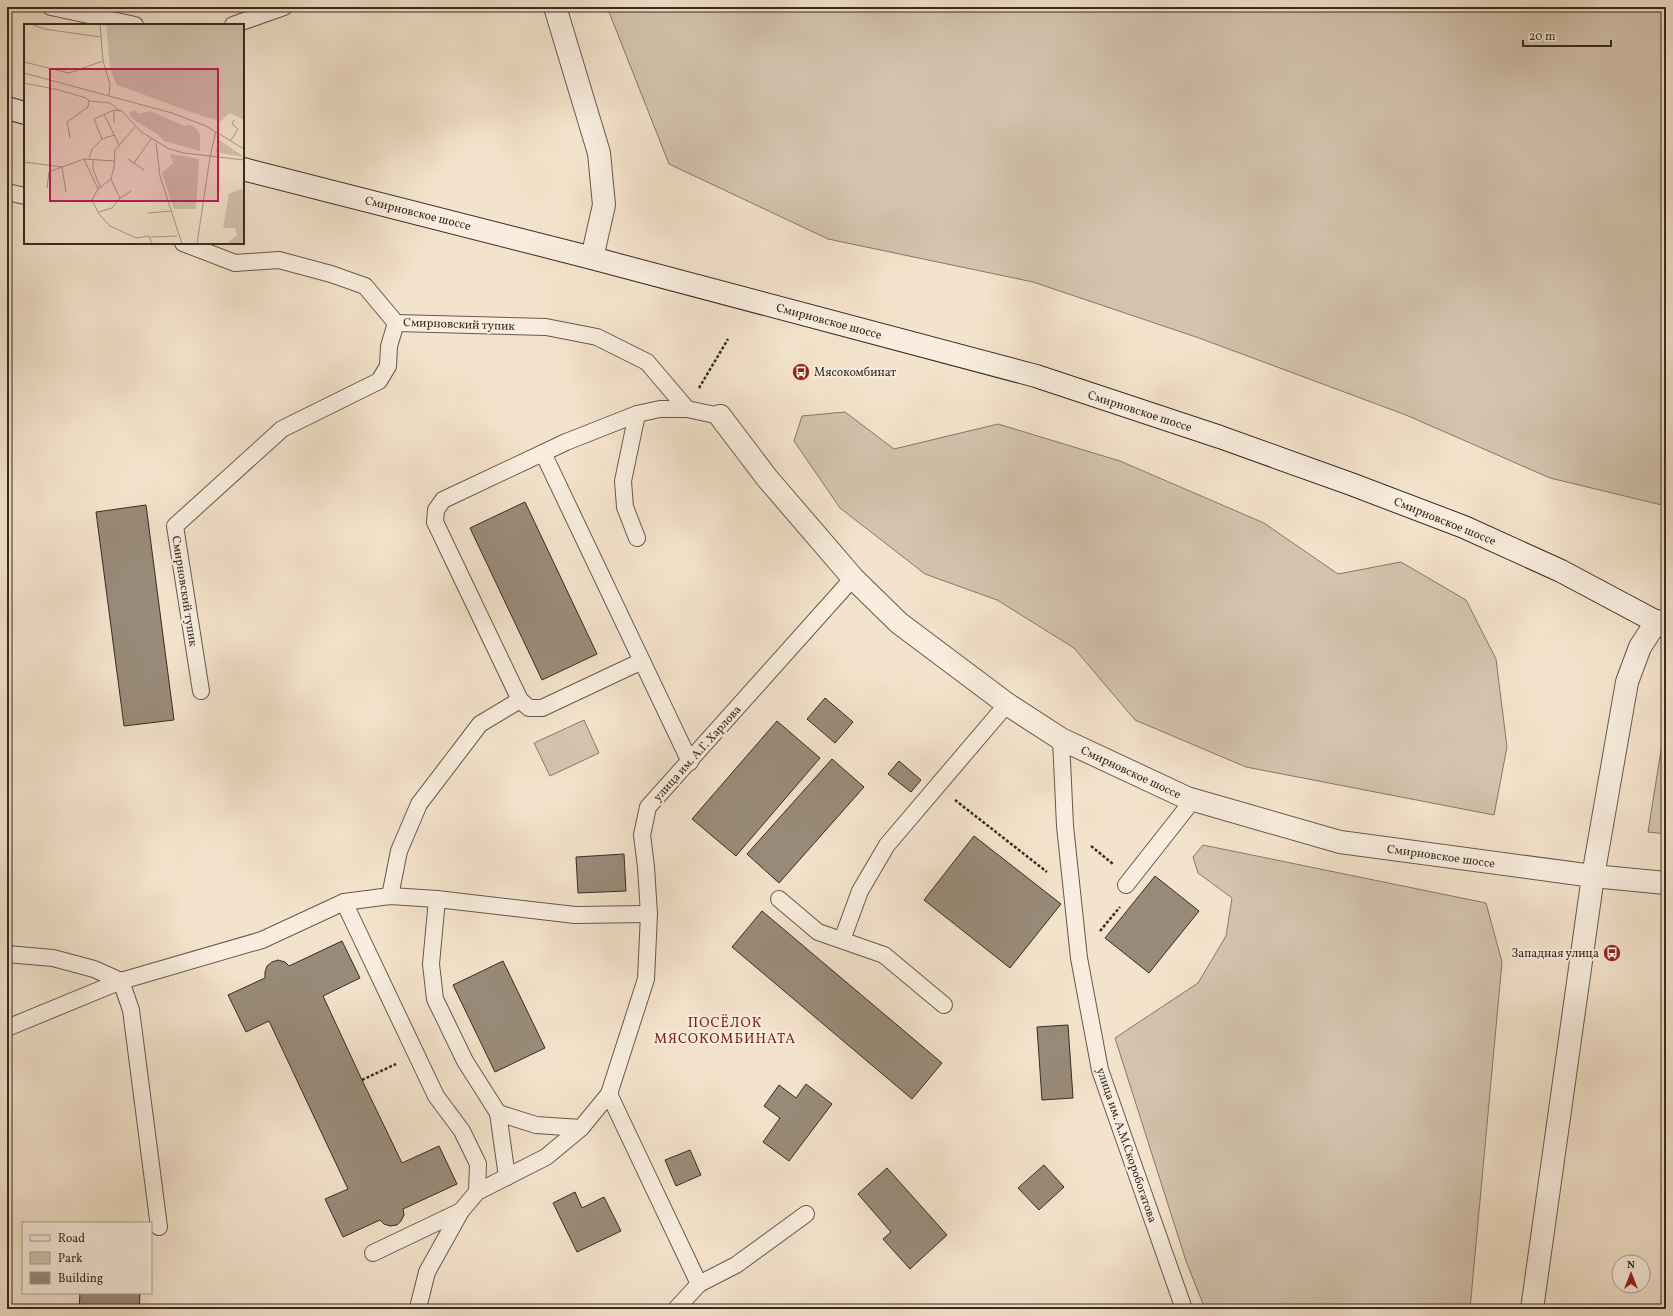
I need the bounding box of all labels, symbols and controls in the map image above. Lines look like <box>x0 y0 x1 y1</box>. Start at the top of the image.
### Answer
scale bar <box>1523 22 1611 48</box>
inset map <box>24 24 244 244</box>
text: 20 m <box>1529 29 1556 45</box>
street label: Смирновское шоссе <box>363 193 473 235</box>
street label: Смирновское шоссе <box>774 300 884 344</box>
street label: Смирновский тупик <box>403 315 516 335</box>
bus stop icon: Мясокомбинат <box>791 362 811 382</box>
place label: Мясокомбинат <box>814 365 896 381</box>
street label: Смирновское шоссе <box>1085 388 1194 436</box>
street label: Смирновское шоссе <box>1391 494 1498 550</box>
street label: Смирновский тупик <box>167 535 201 648</box>
street label: улица им. А.Г. Харлова <box>650 702 745 805</box>
street label: Смирновское шоссе <box>1078 743 1184 803</box>
street label: Смирновское шоссе <box>1386 841 1496 873</box>
bus stop icon: Западная улица <box>1602 943 1622 963</box>
place label: Западная улица <box>1511 946 1599 962</box>
district label: ПОСЁЛОК МЯСОКОМБИНАТА <box>654 1014 796 1049</box>
street label: улица им. А.М.Скоробогатова <box>1092 1066 1160 1225</box>
legend <box>22 1222 152 1294</box>
text: Road <box>58 1231 85 1247</box>
text: Park <box>58 1251 83 1267</box>
north arrow <box>1611 1254 1651 1294</box>
text: N <box>1627 1258 1635 1273</box>
text: Building <box>58 1271 103 1287</box>

